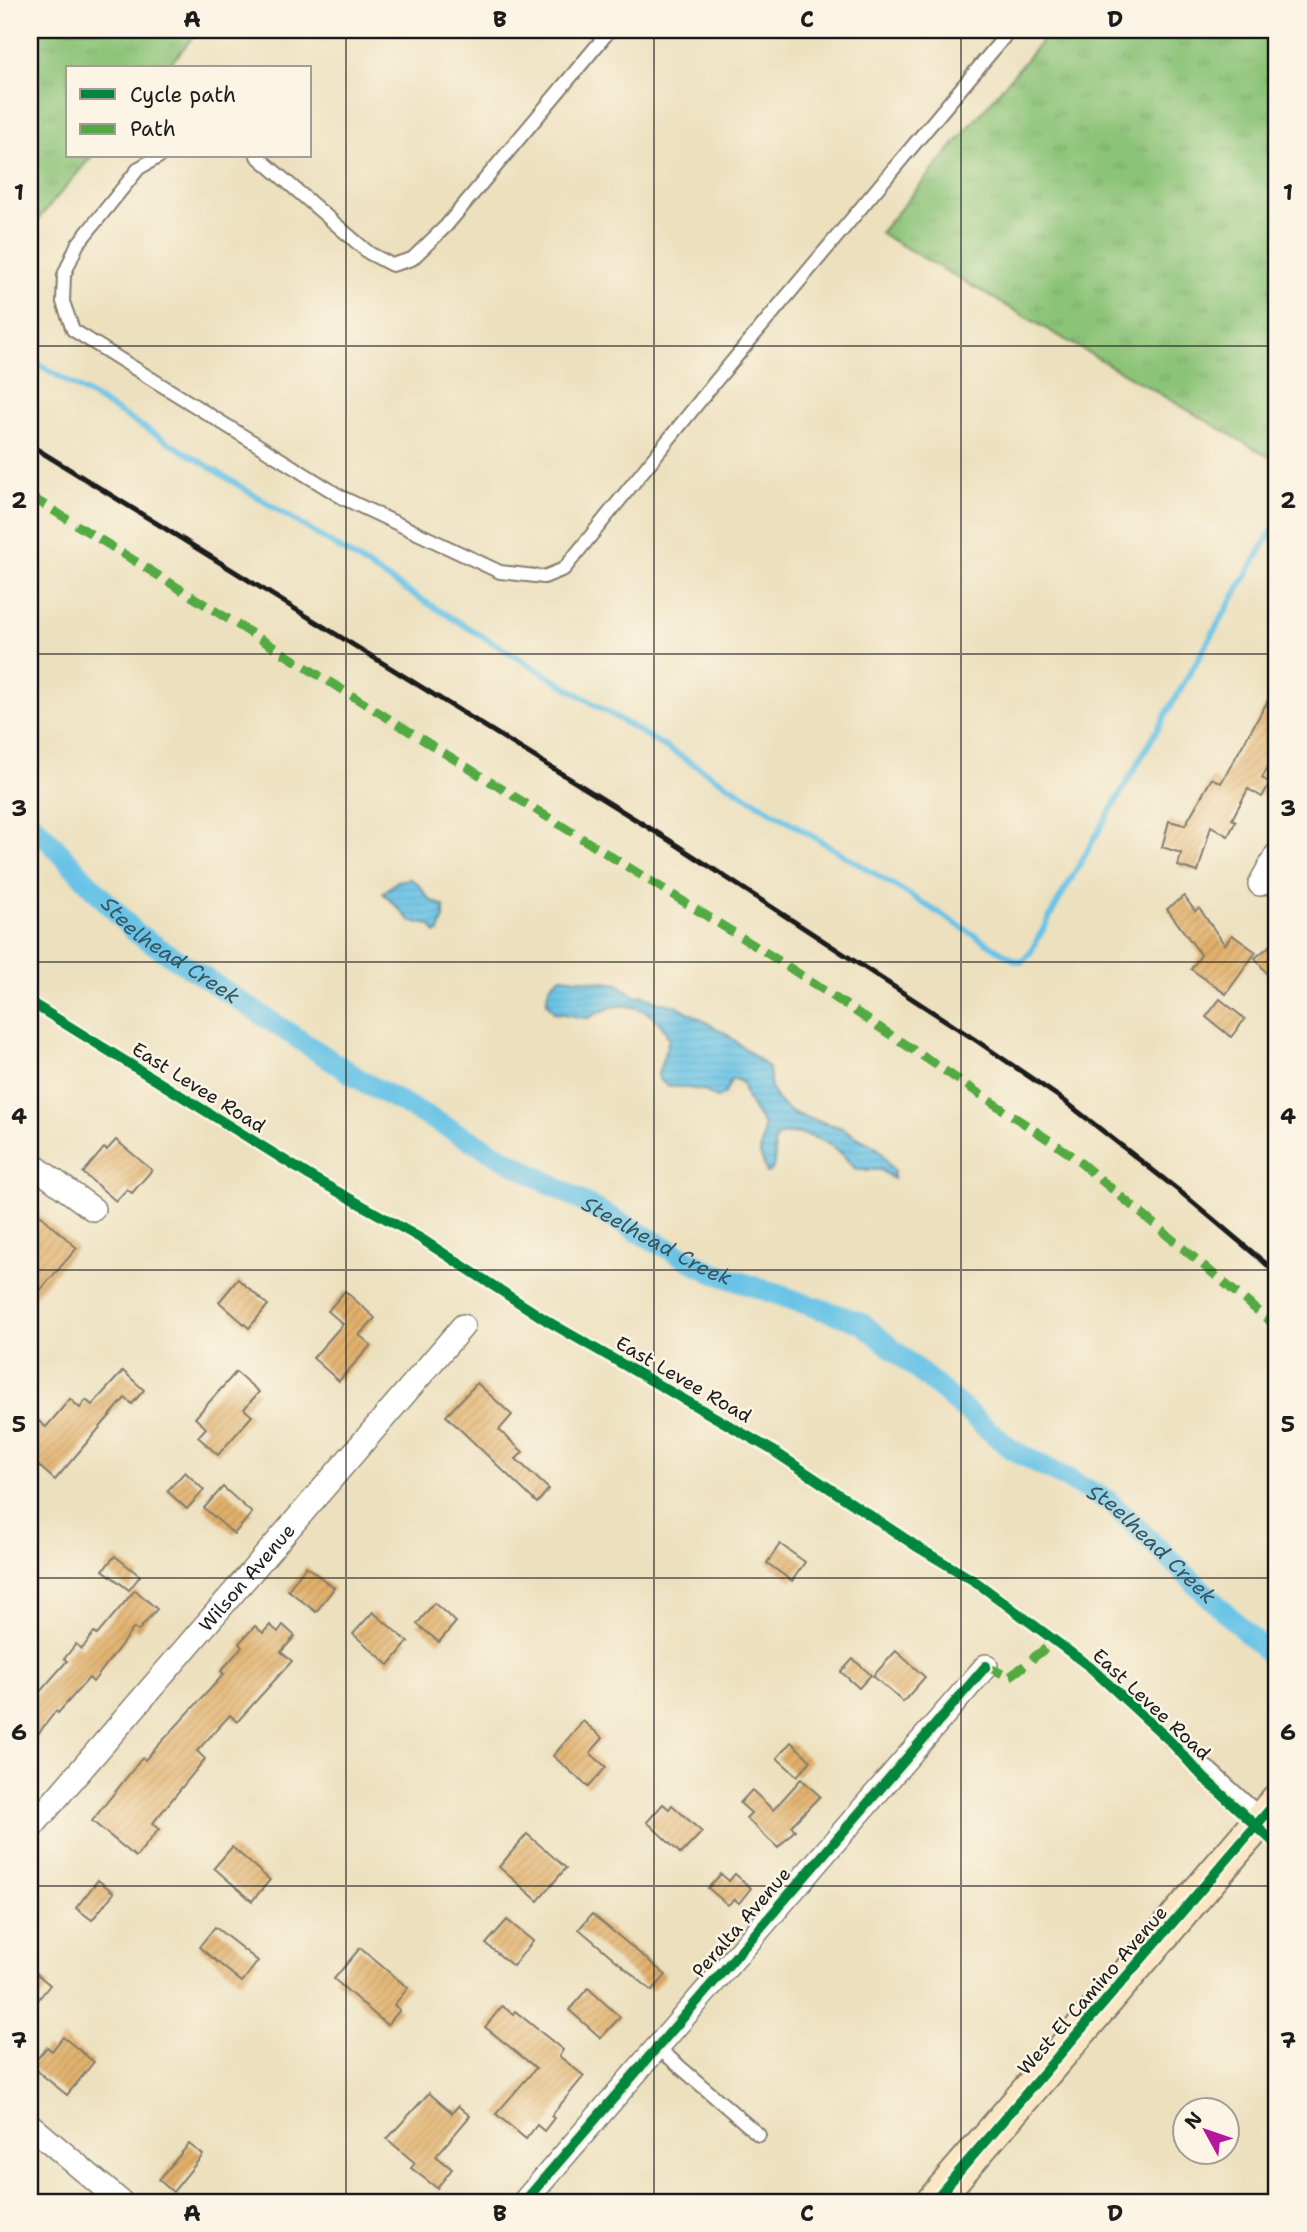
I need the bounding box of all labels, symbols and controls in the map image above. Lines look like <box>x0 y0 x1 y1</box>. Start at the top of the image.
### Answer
text: A <box>183 4 201 34</box>
text: B <box>493 4 507 34</box>
text: C <box>800 4 814 34</box>
text: D <box>1107 4 1123 34</box>
legend <box>66 66 312 158</box>
text: Cycle path <box>130 81 236 109</box>
text: Path <box>130 115 176 143</box>
text: 1 <box>14 177 24 207</box>
text: 1 <box>1283 177 1293 207</box>
text: 2 <box>11 485 27 515</box>
text: 2 <box>1280 485 1296 515</box>
text: 3 <box>11 793 27 823</box>
text: 3 <box>1280 793 1296 823</box>
water label: Steelhead Creek <box>95 890 245 1011</box>
street label: East Levee Road <box>127 1036 270 1139</box>
text: 4 <box>11 1101 27 1131</box>
text: 4 <box>1280 1101 1296 1131</box>
water label: Steelhead Creek <box>577 1190 735 1292</box>
street label: East Levee Road <box>611 1330 756 1429</box>
text: 5 <box>12 1409 26 1439</box>
text: 5 <box>1281 1409 1295 1439</box>
water label: Steelhead Creek <box>1082 1478 1222 1610</box>
street label: Wilson Avenue <box>193 1518 300 1637</box>
street label: East Levee Road <box>1087 1643 1216 1766</box>
text: 6 <box>11 1717 27 1747</box>
text: 6 <box>1280 1717 1296 1747</box>
street label: Peralta Avenue <box>686 1862 796 1983</box>
street label: West El Camino Avenue <box>1012 1900 1173 2080</box>
text: 7 <box>11 2025 27 2055</box>
text: 7 <box>1280 2025 1296 2055</box>
north arrow <box>1170 2096 1240 2166</box>
text: N <box>1179 2107 1208 2134</box>
text: A <box>183 2198 201 2228</box>
text: B <box>493 2198 507 2228</box>
text: C <box>800 2198 814 2228</box>
text: D <box>1107 2198 1123 2228</box>

